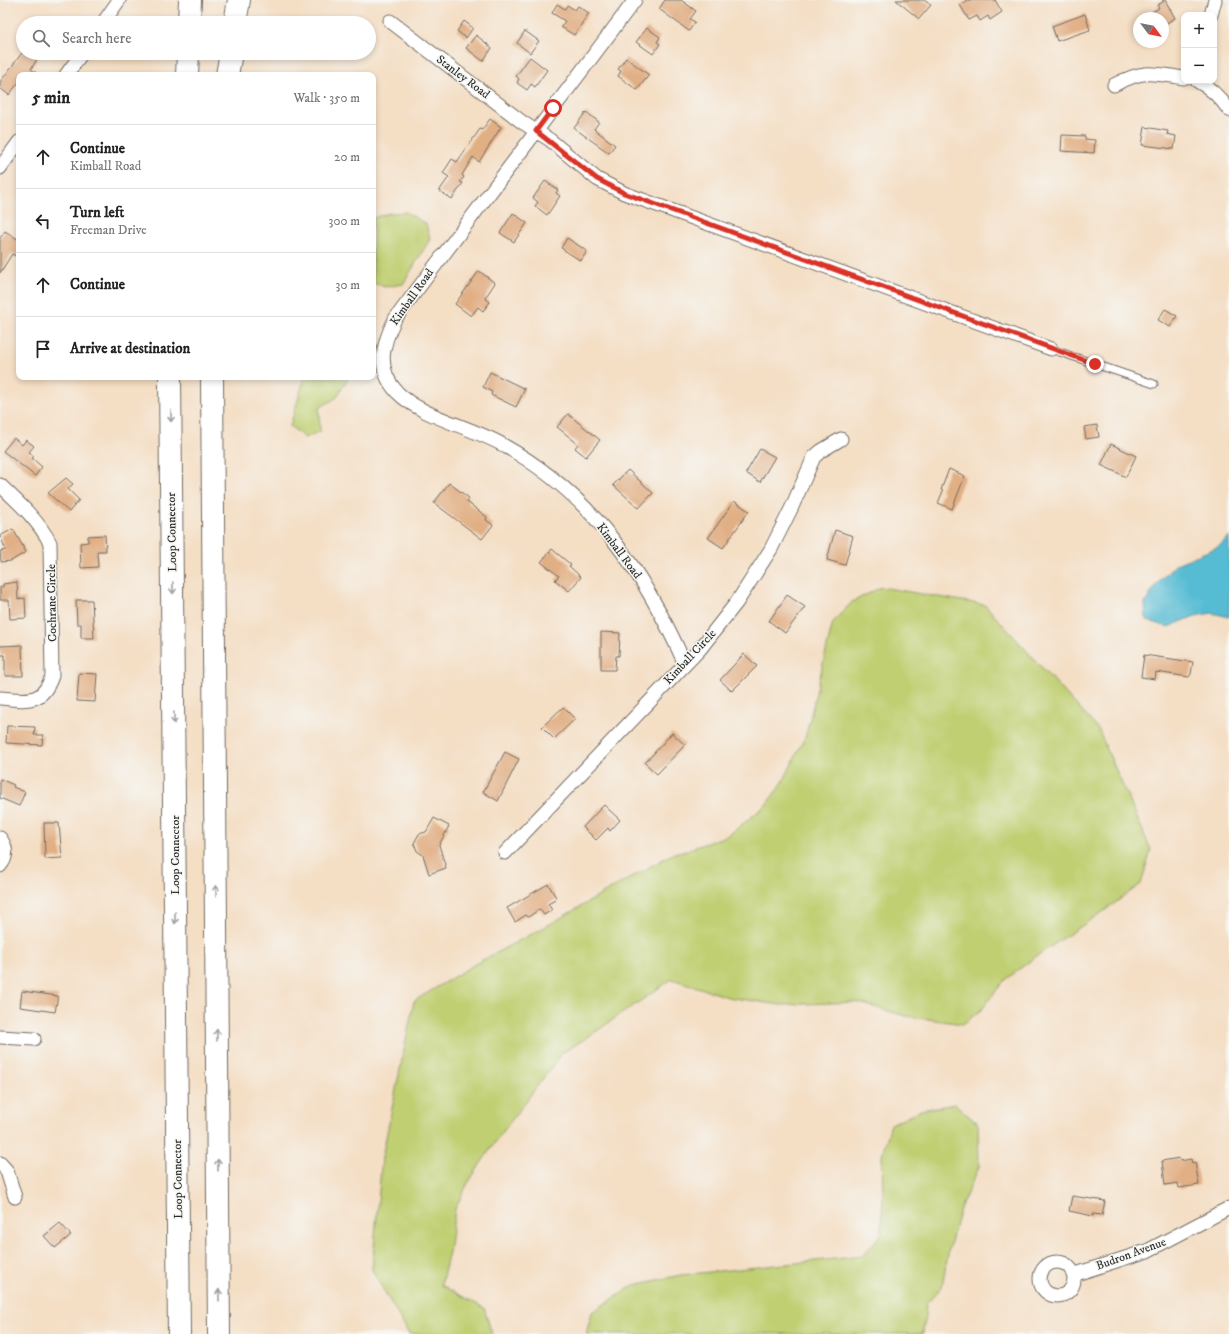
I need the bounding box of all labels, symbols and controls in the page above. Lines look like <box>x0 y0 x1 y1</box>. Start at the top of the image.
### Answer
north arrow <box>1133 12 1169 48</box>
map controls <box>1181 12 1217 84</box>
button: + <box>1181 12 1217 48</box>
search box <box>16 16 376 60</box>
icon: search <box>30 27 52 49</box>
text: Search here <box>62 29 131 48</box>
button: − <box>1181 48 1217 84</box>
street label: Stanley Road <box>433 52 493 102</box>
text: 5 min <box>32 87 70 109</box>
text: Walk · 350 m <box>293 90 360 106</box>
route start <box>544 99 562 117</box>
text: Continue <box>70 139 125 158</box>
icon: ahead <box>32 146 54 168</box>
text: 20 m <box>334 149 360 165</box>
text: Kimball Road <box>70 158 141 174</box>
text: Turn left <box>70 203 124 222</box>
icon: left <box>32 210 54 232</box>
text: 300 m <box>329 213 360 229</box>
text: Freeman Drive <box>70 222 147 238</box>
street label: Kimball Road <box>387 266 437 328</box>
icon: ahead <box>32 274 54 296</box>
text: Continue <box>70 275 125 294</box>
text: 30 m <box>336 277 360 293</box>
icon: arrive <box>32 338 54 360</box>
text: Arrive at destination <box>70 339 190 358</box>
route end <box>1086 355 1104 373</box>
one-way arrow <box>167 409 175 422</box>
street label: Loop Connector <box>164 492 180 572</box>
street label: Kimball Road <box>593 520 645 582</box>
street label: Cochrane Circle <box>44 564 60 642</box>
one-way arrow <box>169 581 177 594</box>
street label: Kimball Circle <box>661 626 719 688</box>
one-way arrow <box>170 711 178 724</box>
street label: Loop Connector <box>168 815 183 895</box>
one-way arrow <box>212 885 220 898</box>
one-way arrow <box>171 911 179 924</box>
one-way arrow <box>213 1029 221 1042</box>
street label: Loop Connector <box>170 1139 186 1219</box>
one-way arrow <box>214 1159 222 1172</box>
street label: Budron Avenue <box>1094 1234 1168 1274</box>
one-way arrow <box>215 1289 223 1302</box>

